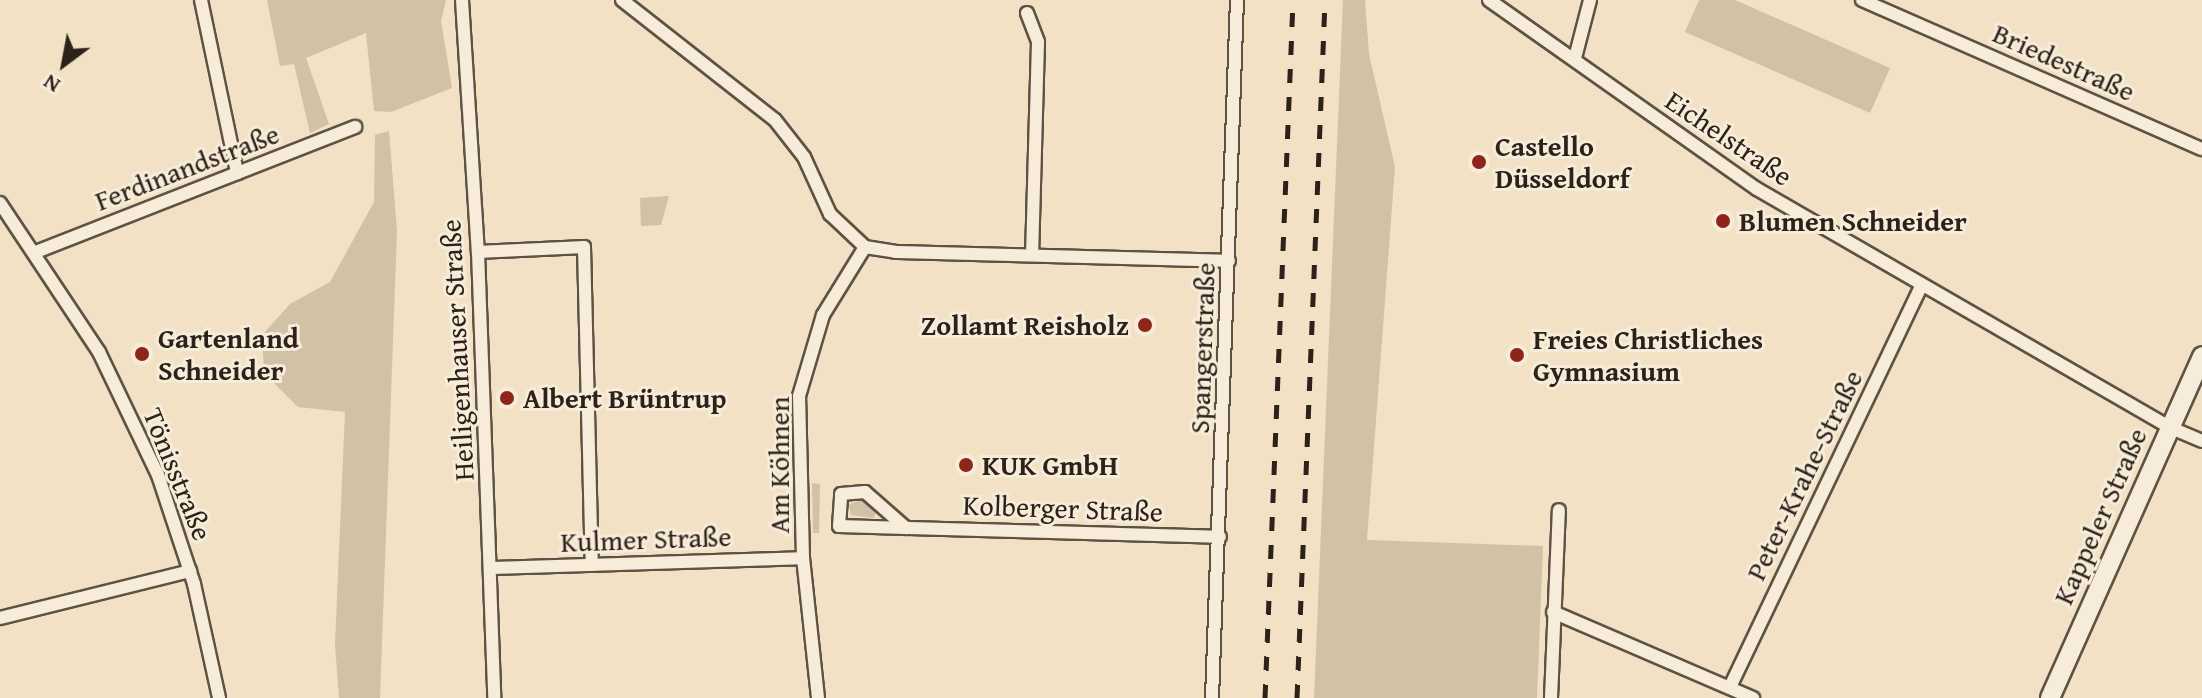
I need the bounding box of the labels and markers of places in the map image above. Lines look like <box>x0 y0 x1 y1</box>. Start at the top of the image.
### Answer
place label: Castello Düsseldorf <box>1495 129 1629 195</box>
marker: Castello Düsseldorf <box>1470 153 1488 171</box>
place label: Blumen Schneider <box>1739 204 1967 238</box>
marker: Blumen Schneider <box>1714 212 1732 230</box>
place label: Zollamt Reisholz <box>921 308 1129 342</box>
marker: Zollamt Reisholz <box>1136 316 1154 334</box>
place label: Gartenland Schneider <box>158 321 299 387</box>
place label: Freies Christliches Gymnasium <box>1533 322 1763 388</box>
marker: Gartenland Schneider <box>133 345 151 363</box>
marker: Freies Christliches Gymnasium <box>1508 346 1526 364</box>
place label: Albert Brüntrup <box>523 381 727 415</box>
marker: Albert Brüntrup <box>498 389 516 407</box>
place label: KUK GmbH <box>982 448 1118 482</box>
marker: KUK GmbH <box>957 456 975 474</box>

